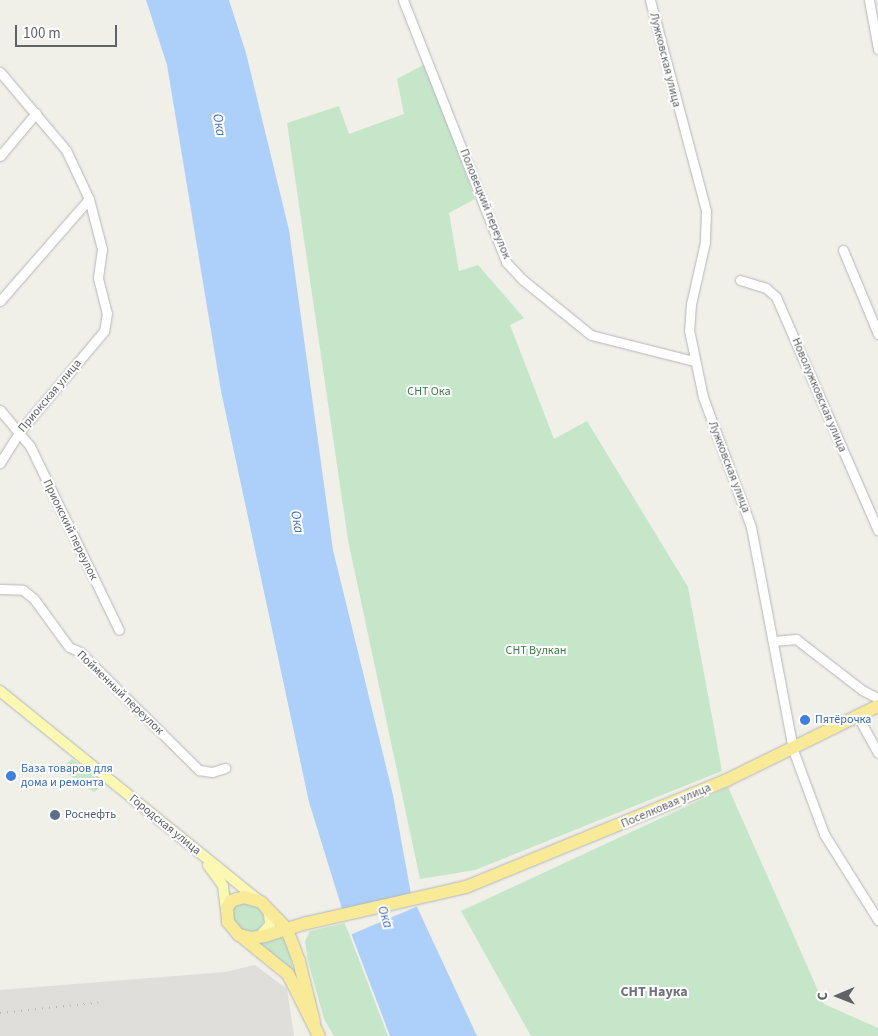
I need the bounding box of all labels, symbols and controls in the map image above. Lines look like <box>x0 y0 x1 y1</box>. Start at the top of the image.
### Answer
street label: Лужковская улица <box>646 11 684 109</box>
scale bar <box>18 15 120 47</box>
text: 100 m <box>23 23 61 44</box>
water label: Ока <box>209 112 229 138</box>
street label: Половецкий переулок <box>456 147 514 261</box>
street label: Новолужковская улица <box>788 336 850 454</box>
street label: Приокская улица <box>15 357 85 435</box>
park label: СНТ Ока <box>407 385 451 399</box>
street label: Лужковская улица <box>705 419 753 515</box>
street label: Приокский переулок <box>39 477 101 583</box>
water label: Ока <box>287 509 307 535</box>
park label: СНТ Вулкан <box>506 644 566 658</box>
street label: Пойменный переулок <box>74 648 166 738</box>
place label: Пятёрочка <box>815 713 871 727</box>
marker: Пятёрочка <box>799 714 811 726</box>
place label: База товаров для дома и ремонта <box>21 762 113 790</box>
marker: База товаров для дома и ремонта <box>5 770 17 782</box>
street label: Поселковая улица <box>619 781 713 831</box>
street label: Городская улица <box>126 792 204 858</box>
place label: Роснефть <box>65 808 116 822</box>
marker: Роснефть <box>49 809 61 821</box>
water label: Ока <box>373 904 397 930</box>
north arrow <box>813 971 863 1021</box>
district label: СНТ Наука <box>620 984 688 1000</box>
text: С <box>813 992 833 1001</box>

